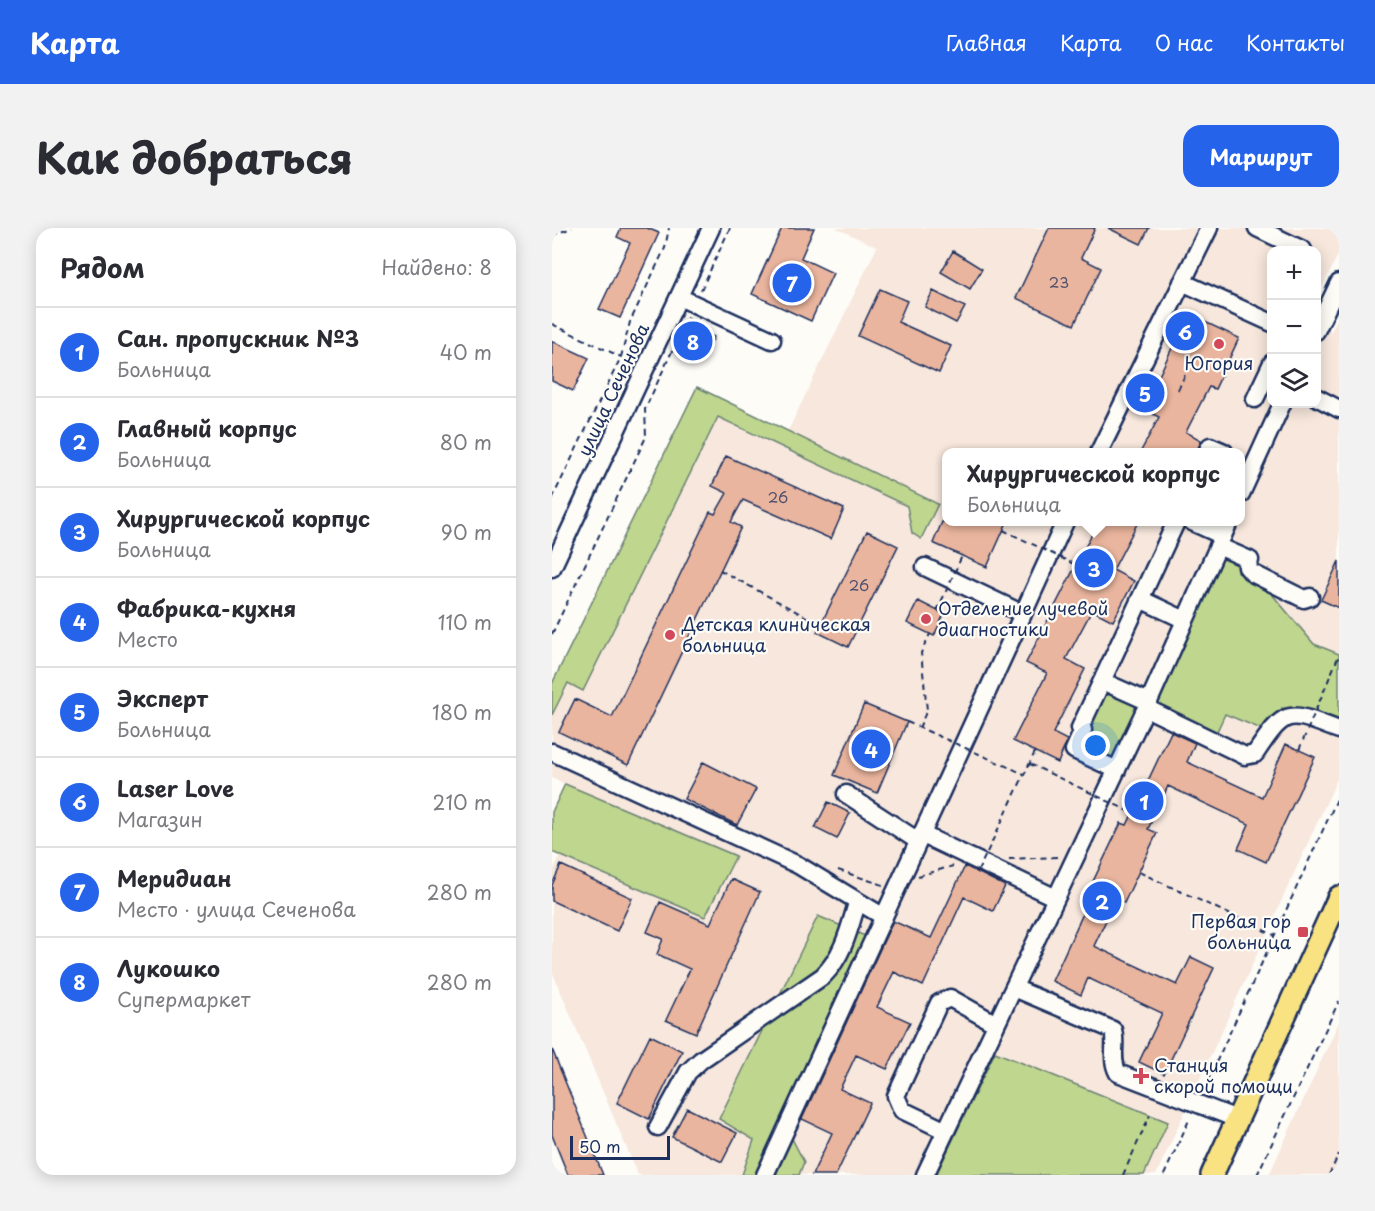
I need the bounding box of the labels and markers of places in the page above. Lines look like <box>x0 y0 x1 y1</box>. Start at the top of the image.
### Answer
pin: 7 <box>772 260 812 306</box>
pin: 6 <box>1166 308 1204 354</box>
pin: 8 <box>674 318 712 364</box>
marker: Югория <box>1212 337 1226 351</box>
place label: Югория <box>1185 349 1253 376</box>
pin: 5 <box>1126 370 1164 416</box>
pin: 3 <box>1074 546 1114 590</box>
place label: Отделение лучевой диагностики <box>938 594 1108 642</box>
place label: Детская клиническая больница <box>681 610 871 658</box>
marker: Отделение лучевой диагностики <box>919 612 933 626</box>
marker: Детская клиническая больница <box>663 628 677 642</box>
pin: 4 <box>852 726 890 772</box>
pin: 1 <box>1124 778 1164 824</box>
pin: 2 <box>1082 878 1122 924</box>
place label: Первая гор больница <box>1191 907 1292 955</box>
marker: Первая гор больница <box>1296 925 1310 939</box>
place label: Станция скорой помощи <box>1154 1051 1293 1099</box>
marker: Станция скорой помощи <box>1132 1067 1150 1085</box>

